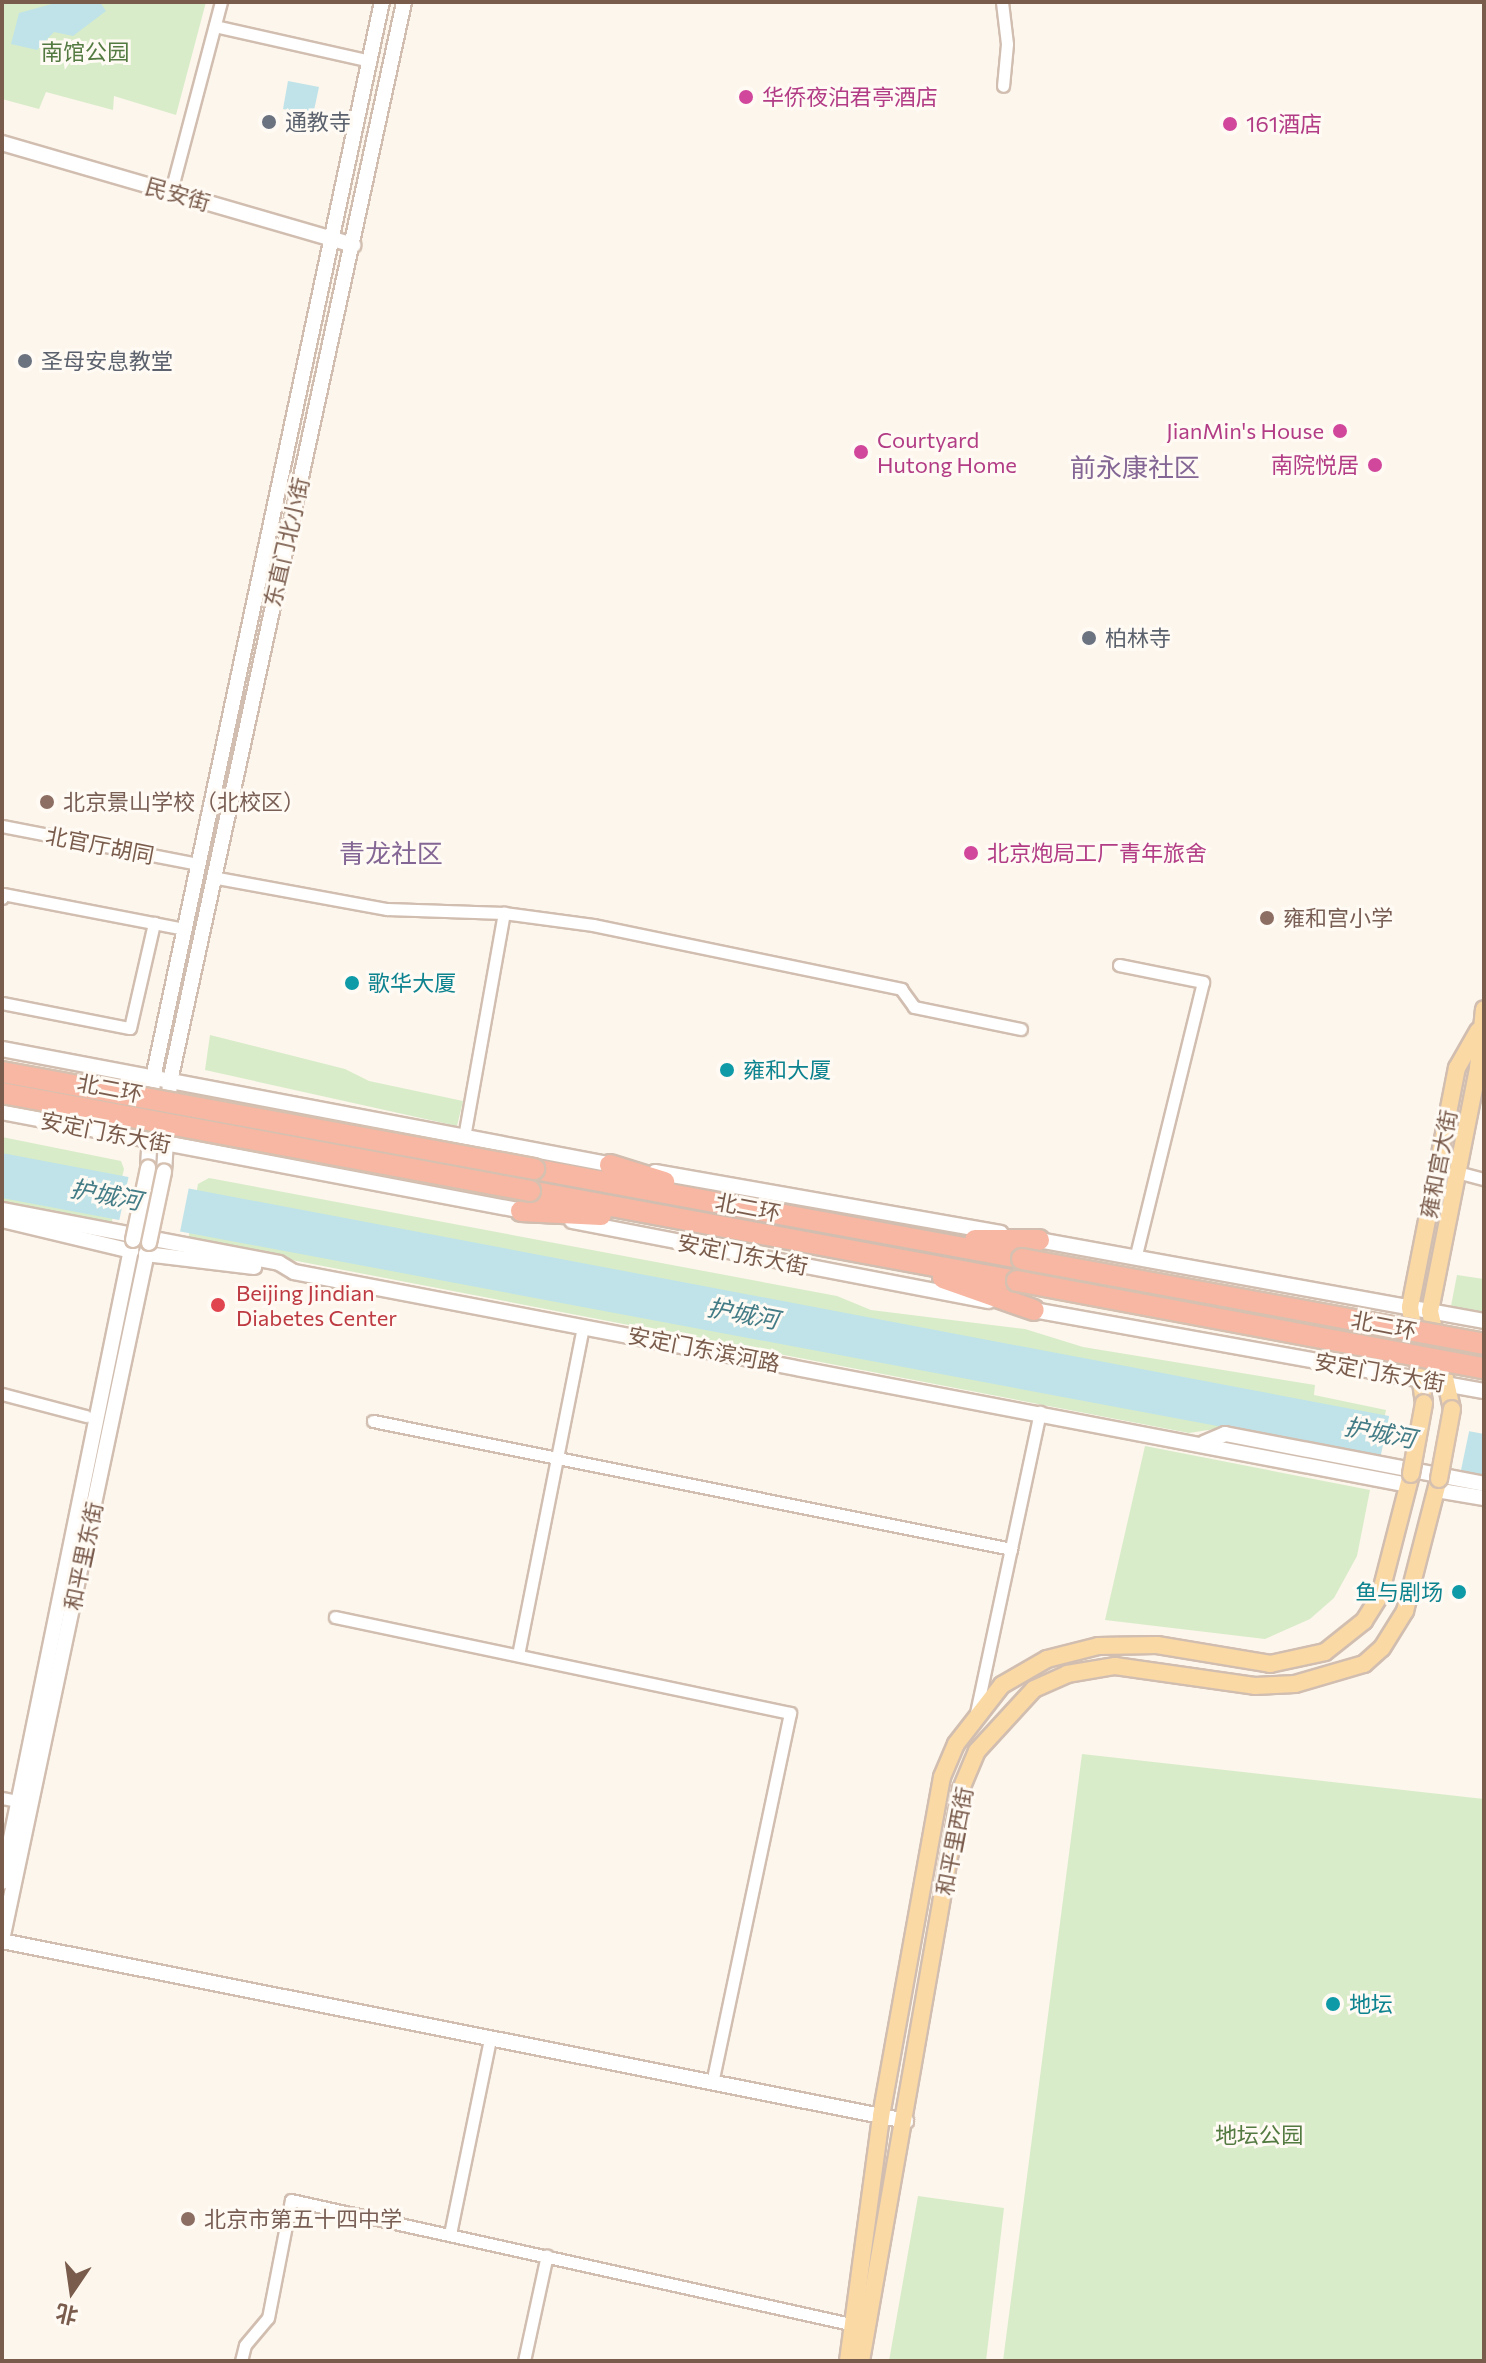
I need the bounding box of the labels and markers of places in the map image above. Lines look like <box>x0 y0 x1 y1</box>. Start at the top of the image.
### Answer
place label: 华侨夜泊君亭酒店 <box>762 84 938 110</box>
marker: 华侨夜泊君亭酒店 <box>737 88 755 106</box>
place label: 通教寺 <box>285 109 351 135</box>
place label: 161酒店 <box>1246 111 1322 137</box>
marker: 通教寺 <box>260 113 278 131</box>
marker: 161酒店 <box>1221 115 1239 133</box>
place label: 圣母安息教堂 <box>41 348 173 374</box>
marker: 圣母安息教堂 <box>16 352 34 370</box>
place label: JianMin's House <box>1166 418 1324 444</box>
marker: JianMin's House <box>1331 422 1349 440</box>
place label: Courtyard Hutong Home <box>877 426 1017 478</box>
marker: Courtyard Hutong Home <box>852 443 870 461</box>
place label: 南院悦居 <box>1271 452 1359 478</box>
marker: 南院悦居 <box>1366 456 1384 474</box>
place label: 柏林寺 <box>1105 625 1171 651</box>
marker: 柏林寺 <box>1080 629 1098 647</box>
place label: 北京景山学校（北校区） <box>63 789 305 815</box>
marker: 北京景山学校（北校区） <box>38 793 56 811</box>
place label: 北京炮局工厂青年旅舍 <box>987 840 1207 866</box>
marker: 北京炮局工厂青年旅舍 <box>962 844 980 862</box>
place label: 雍和宫小学 <box>1283 905 1393 931</box>
marker: 雍和宫小学 <box>1258 909 1276 927</box>
place label: 歌华大厦 <box>368 970 456 996</box>
marker: 歌华大厦 <box>343 974 361 992</box>
place label: 雍和大厦 <box>743 1057 831 1083</box>
marker: 雍和大厦 <box>718 1061 736 1079</box>
place label: Beijing Jindian Diabetes Center <box>236 1279 397 1330</box>
marker: Beijing Jindian Diabetes Center <box>207 1294 229 1316</box>
place label: 鱼与剧场 <box>1355 1579 1443 1605</box>
marker: 鱼与剧场 <box>1450 1583 1468 1601</box>
place label: 地坛 <box>1349 1991 1393 2017</box>
marker: 地坛 <box>1324 1995 1342 2013</box>
place label: 北京市第五十四中学 <box>204 2206 402 2232</box>
marker: 北京市第五十四中学 <box>179 2210 197 2228</box>

